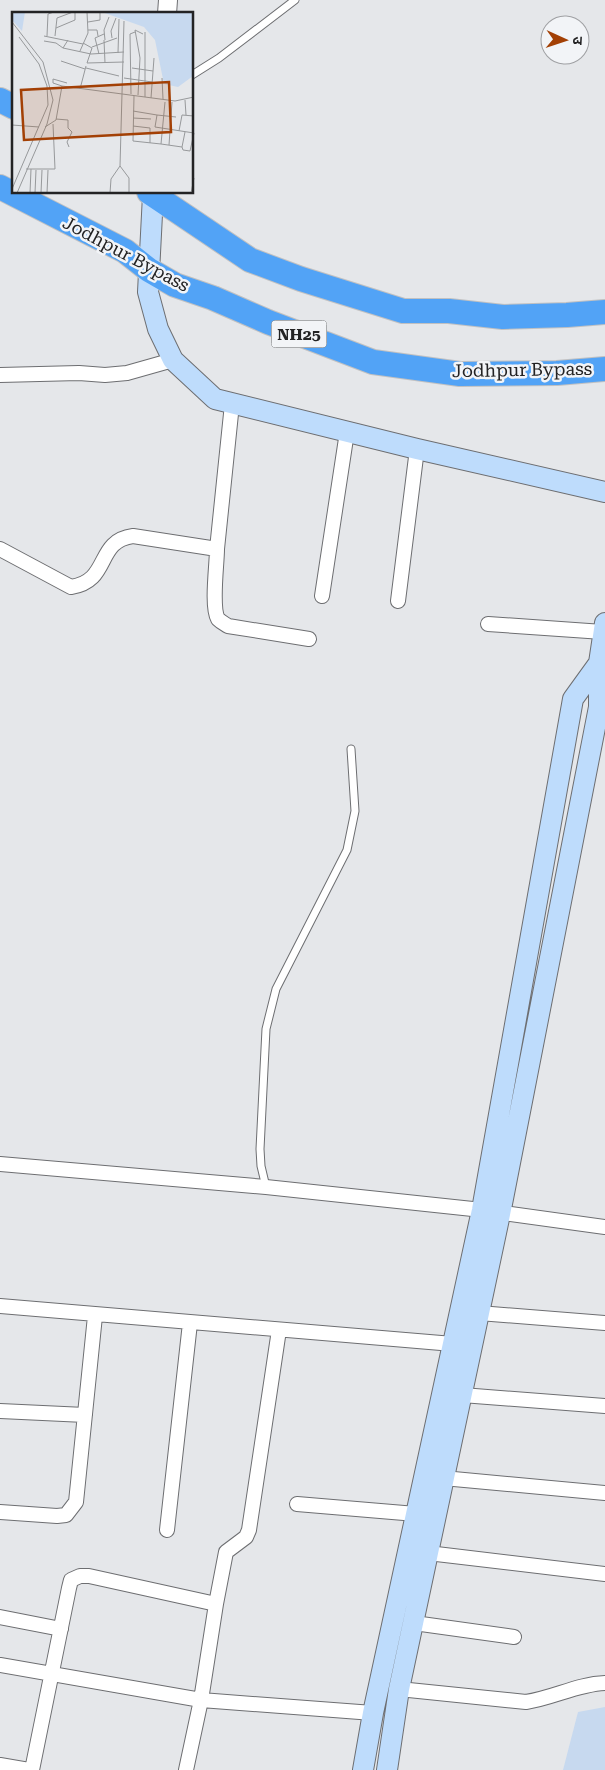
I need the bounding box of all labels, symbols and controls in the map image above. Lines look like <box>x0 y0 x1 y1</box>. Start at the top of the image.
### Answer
inset map <box>12 12 194 194</box>
north arrow <box>540 15 590 65</box>
text: उ <box>570 36 586 46</box>
street label: Jodhpur Bypass <box>59 211 193 296</box>
road number: NH25 <box>272 320 326 348</box>
street label: Jodhpur Bypass <box>452 358 592 381</box>

